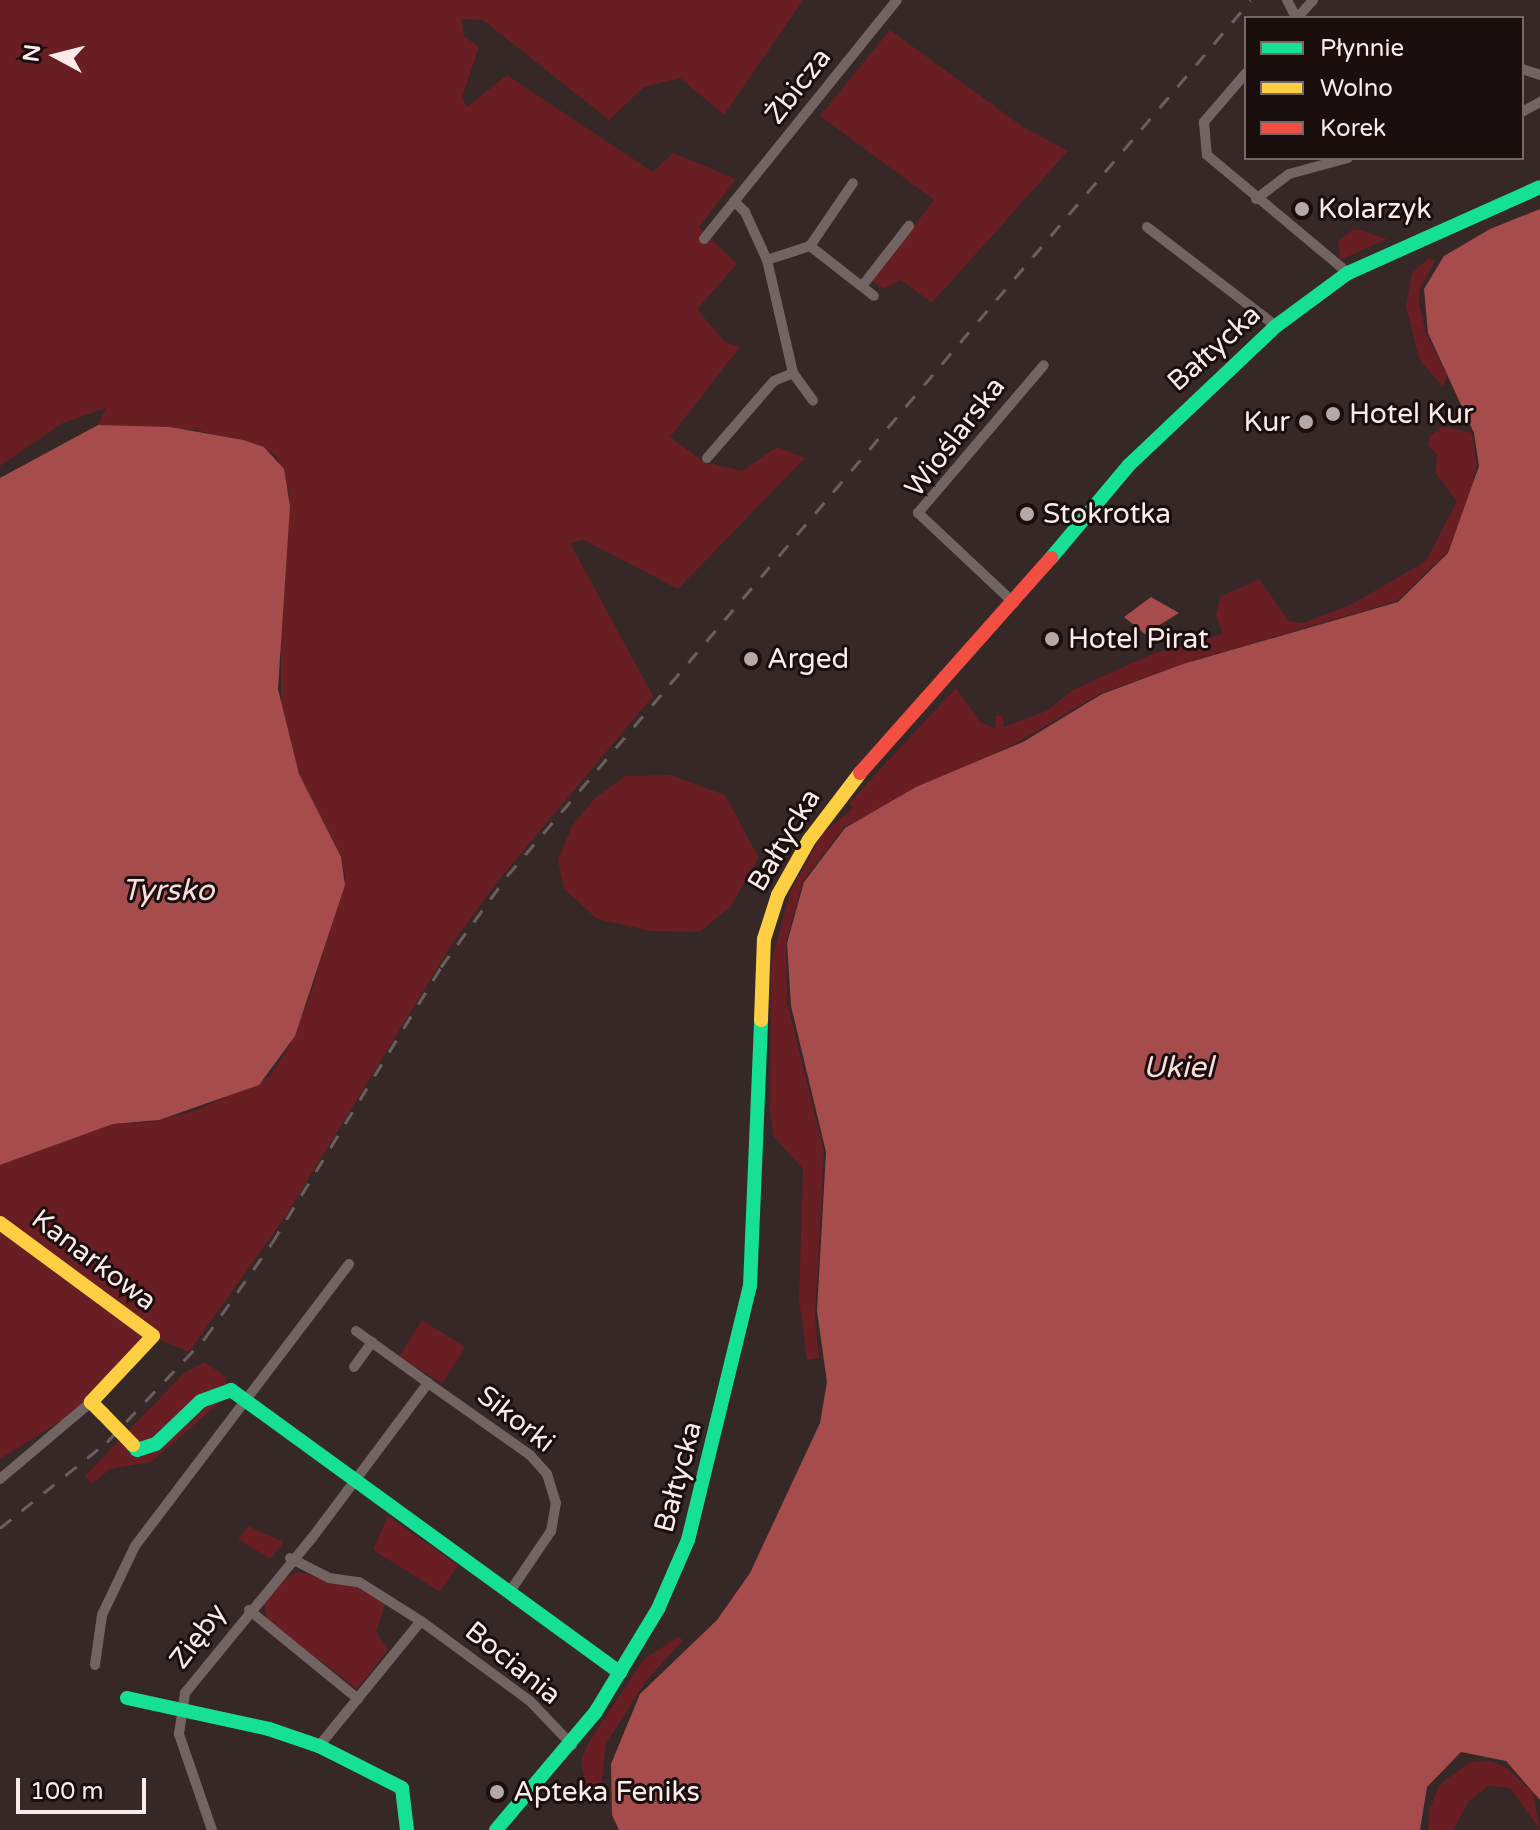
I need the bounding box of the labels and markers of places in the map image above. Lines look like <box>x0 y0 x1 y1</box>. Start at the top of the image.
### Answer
place label: Kolarzyk <box>1318 192 1431 226</box>
marker: Kolarzyk <box>1293 200 1311 218</box>
place label: Hotel Kur <box>1349 397 1474 431</box>
place label: Kur <box>1243 405 1290 439</box>
marker: Hotel Kur <box>1324 405 1342 423</box>
marker: Kur <box>1297 413 1315 431</box>
place label: Stokrotka <box>1043 497 1171 531</box>
marker: Stokrotka <box>1018 505 1036 523</box>
place label: Hotel Pirat <box>1068 622 1209 656</box>
marker: Hotel Pirat <box>1043 630 1061 648</box>
place label: Arged <box>767 642 849 676</box>
marker: Arged <box>742 650 760 668</box>
place label: Apteka Feniks <box>513 1775 700 1809</box>
marker: Apteka Feniks <box>488 1783 506 1801</box>

